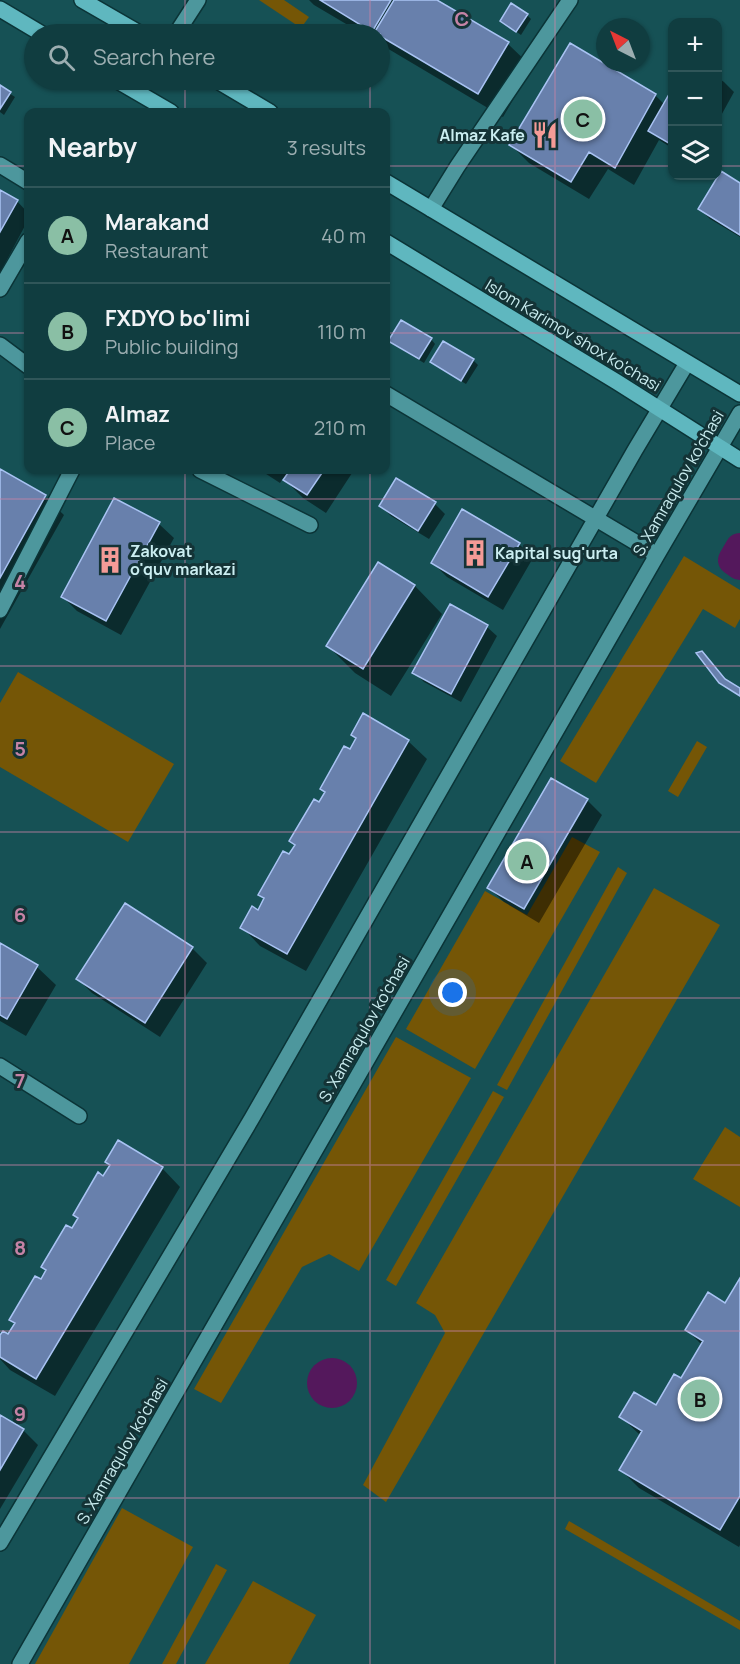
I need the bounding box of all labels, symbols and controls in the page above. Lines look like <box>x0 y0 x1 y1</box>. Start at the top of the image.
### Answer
text: C <box>455 5 469 32</box>
north arrow <box>596 18 650 72</box>
map controls <box>668 18 722 180</box>
button: + <box>668 18 722 72</box>
search box <box>24 24 390 90</box>
icon: search <box>45 41 78 74</box>
text: Search here <box>93 42 215 72</box>
button: − <box>668 72 722 126</box>
pin: C <box>564 96 602 142</box>
restaurant icon: Almaz Kafe <box>530 120 560 150</box>
place label: Almaz Kafe <box>440 124 525 146</box>
button: layers <box>668 126 722 180</box>
text: Nearby <box>48 129 137 165</box>
text: 3 results <box>287 134 366 161</box>
text: Marakand <box>105 207 209 237</box>
text: A <box>61 222 74 249</box>
text: 40 m <box>321 222 366 249</box>
text: Restaurant <box>105 237 209 264</box>
street label: Islom Karimov shox ko'chasi <box>481 274 665 396</box>
text: FXDYO bo'limi <box>105 303 250 333</box>
text: B <box>61 318 74 345</box>
text: 110 m <box>317 318 366 345</box>
text: Public building <box>105 333 239 360</box>
text: Almaz <box>105 399 170 429</box>
street label: S. Xamraqulov ko'chasi <box>627 406 729 560</box>
text: C <box>60 414 75 441</box>
text: 210 m <box>314 414 366 441</box>
text: Place <box>105 429 155 456</box>
building icon: Kapital sug'urta <box>460 538 490 568</box>
place label: Zakovat o'quv markazi <box>130 540 236 580</box>
place label: Kapital sug'urta <box>495 542 618 564</box>
building icon: Zakovat o'quv markazi <box>95 545 125 575</box>
text: 4 <box>14 568 26 595</box>
text: 5 <box>14 735 26 762</box>
pin: A <box>508 838 546 884</box>
text: 6 <box>14 901 26 928</box>
street label: S. Xamraqulov ko'chasi <box>313 952 415 1106</box>
your location <box>438 978 467 1007</box>
text: 7 <box>15 1067 25 1094</box>
text: 8 <box>14 1234 26 1261</box>
street label: S. Xamraqulov ko'chasi <box>71 1374 173 1528</box>
pin: B <box>680 1376 720 1422</box>
text: 9 <box>14 1400 26 1427</box>

